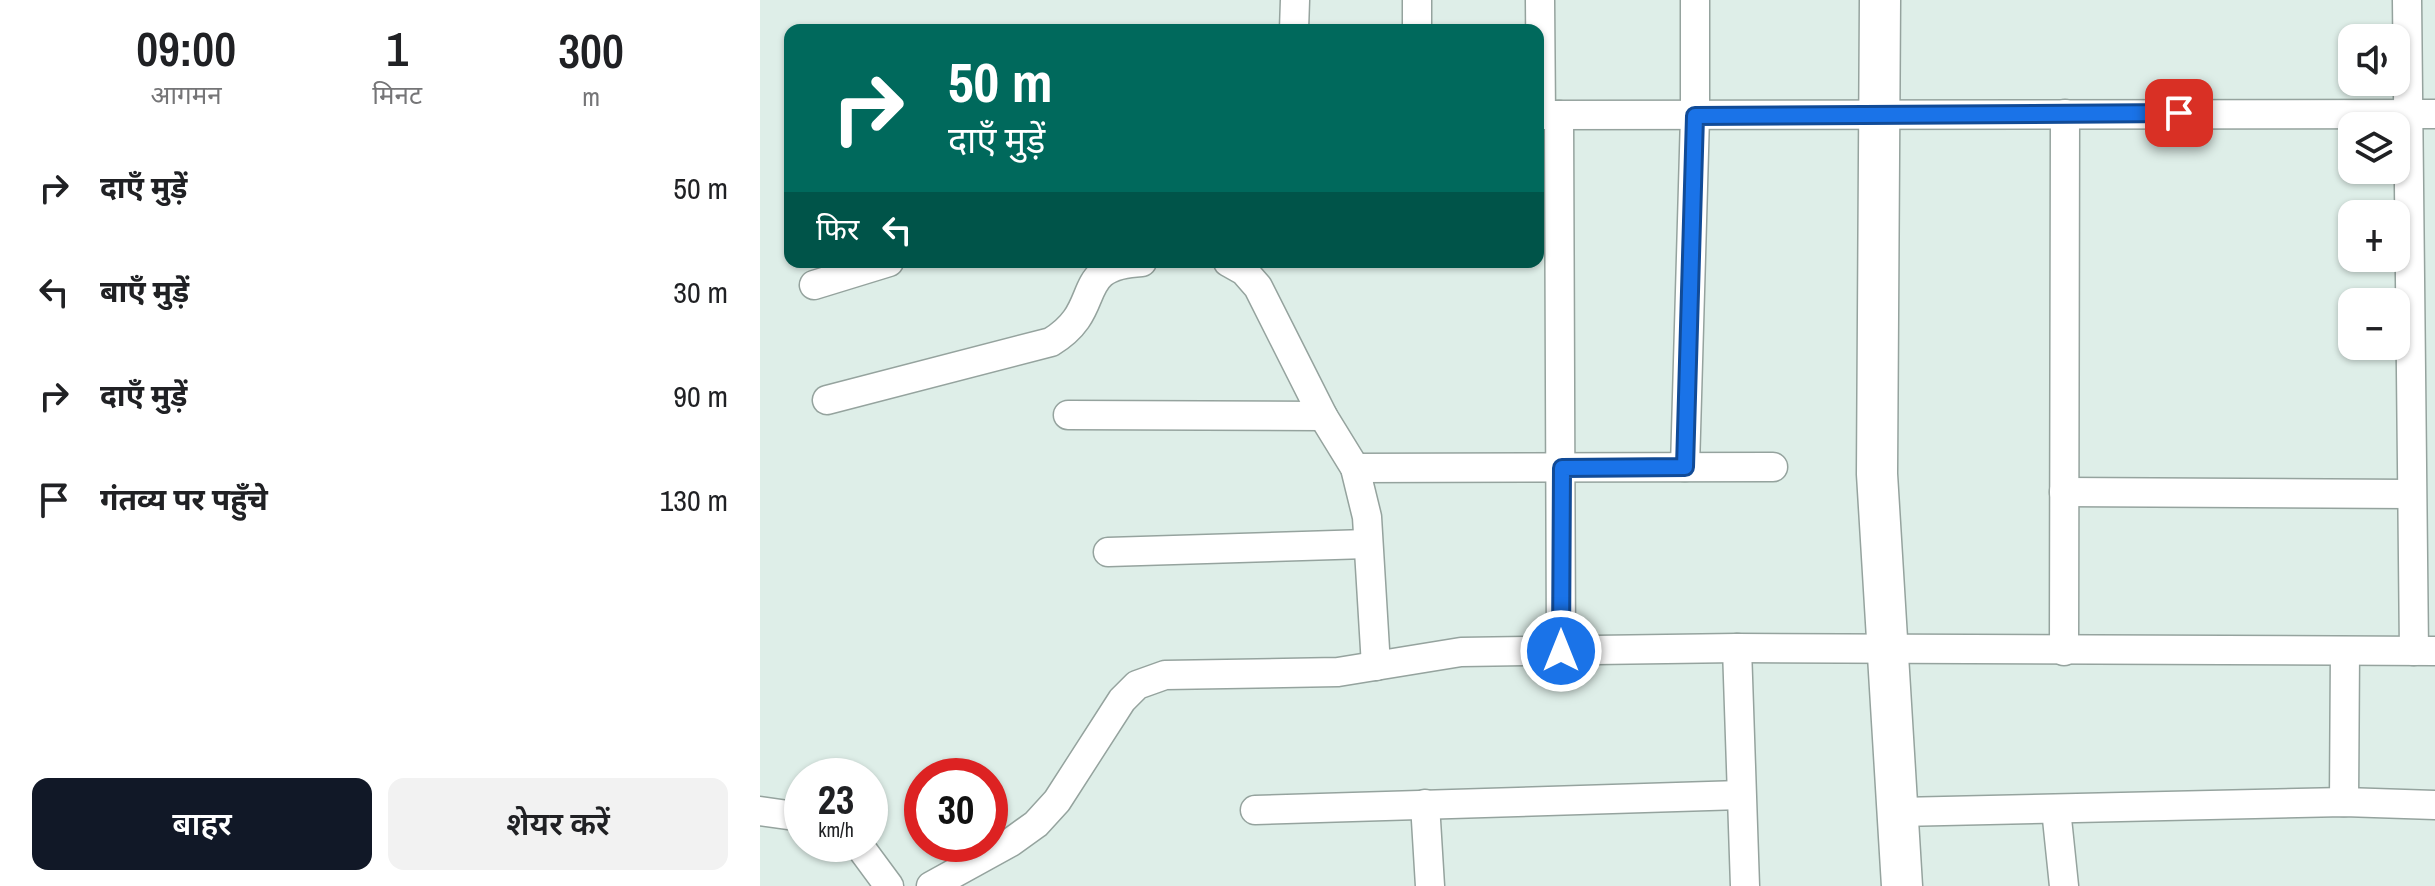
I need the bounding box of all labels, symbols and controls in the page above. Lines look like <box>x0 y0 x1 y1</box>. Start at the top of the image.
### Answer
text: 09:00 <box>136 16 236 81</box>
text: 1 <box>386 16 408 81</box>
text: 300 <box>558 18 624 83</box>
map controls <box>2338 24 2410 360</box>
button: sound <box>2338 24 2410 96</box>
text: 50 m <box>948 44 1053 119</box>
icon: right <box>816 56 920 160</box>
text: आगमन <box>151 77 222 112</box>
text: मिनट <box>372 77 422 112</box>
text: m <box>582 79 600 114</box>
pin <box>2145 79 2213 147</box>
icon: arrive <box>2157 91 2201 135</box>
button: layers <box>2338 112 2410 184</box>
text: दाएँ मुड़ें <box>948 116 1045 164</box>
icon: right <box>32 166 76 210</box>
text: दाएँ मुड़ें <box>100 167 187 207</box>
text: 50 m <box>673 168 728 208</box>
button: + <box>2338 200 2410 272</box>
icon: left <box>875 208 919 252</box>
text: फिर <box>816 209 859 249</box>
icon: left <box>32 270 76 314</box>
text: बाएँ मुड़ें <box>100 271 189 311</box>
text: 30 m <box>673 272 728 312</box>
button: − <box>2338 288 2410 360</box>
icon: right <box>32 374 76 418</box>
text: दाएँ मुड़ें <box>100 375 187 415</box>
text: 90 m <box>673 376 728 416</box>
icon: arrive <box>32 478 76 522</box>
text: गंतव्य पर पहुँचे <box>100 479 268 519</box>
text: 130 m <box>660 480 728 520</box>
position arrow <box>1519 609 1603 693</box>
speed limit sign: 30 <box>904 758 1008 862</box>
text: 23 <box>818 773 854 826</box>
button: बाहर <box>32 778 372 870</box>
button: शेयर करें <box>388 778 728 870</box>
text: km/h <box>818 816 854 843</box>

